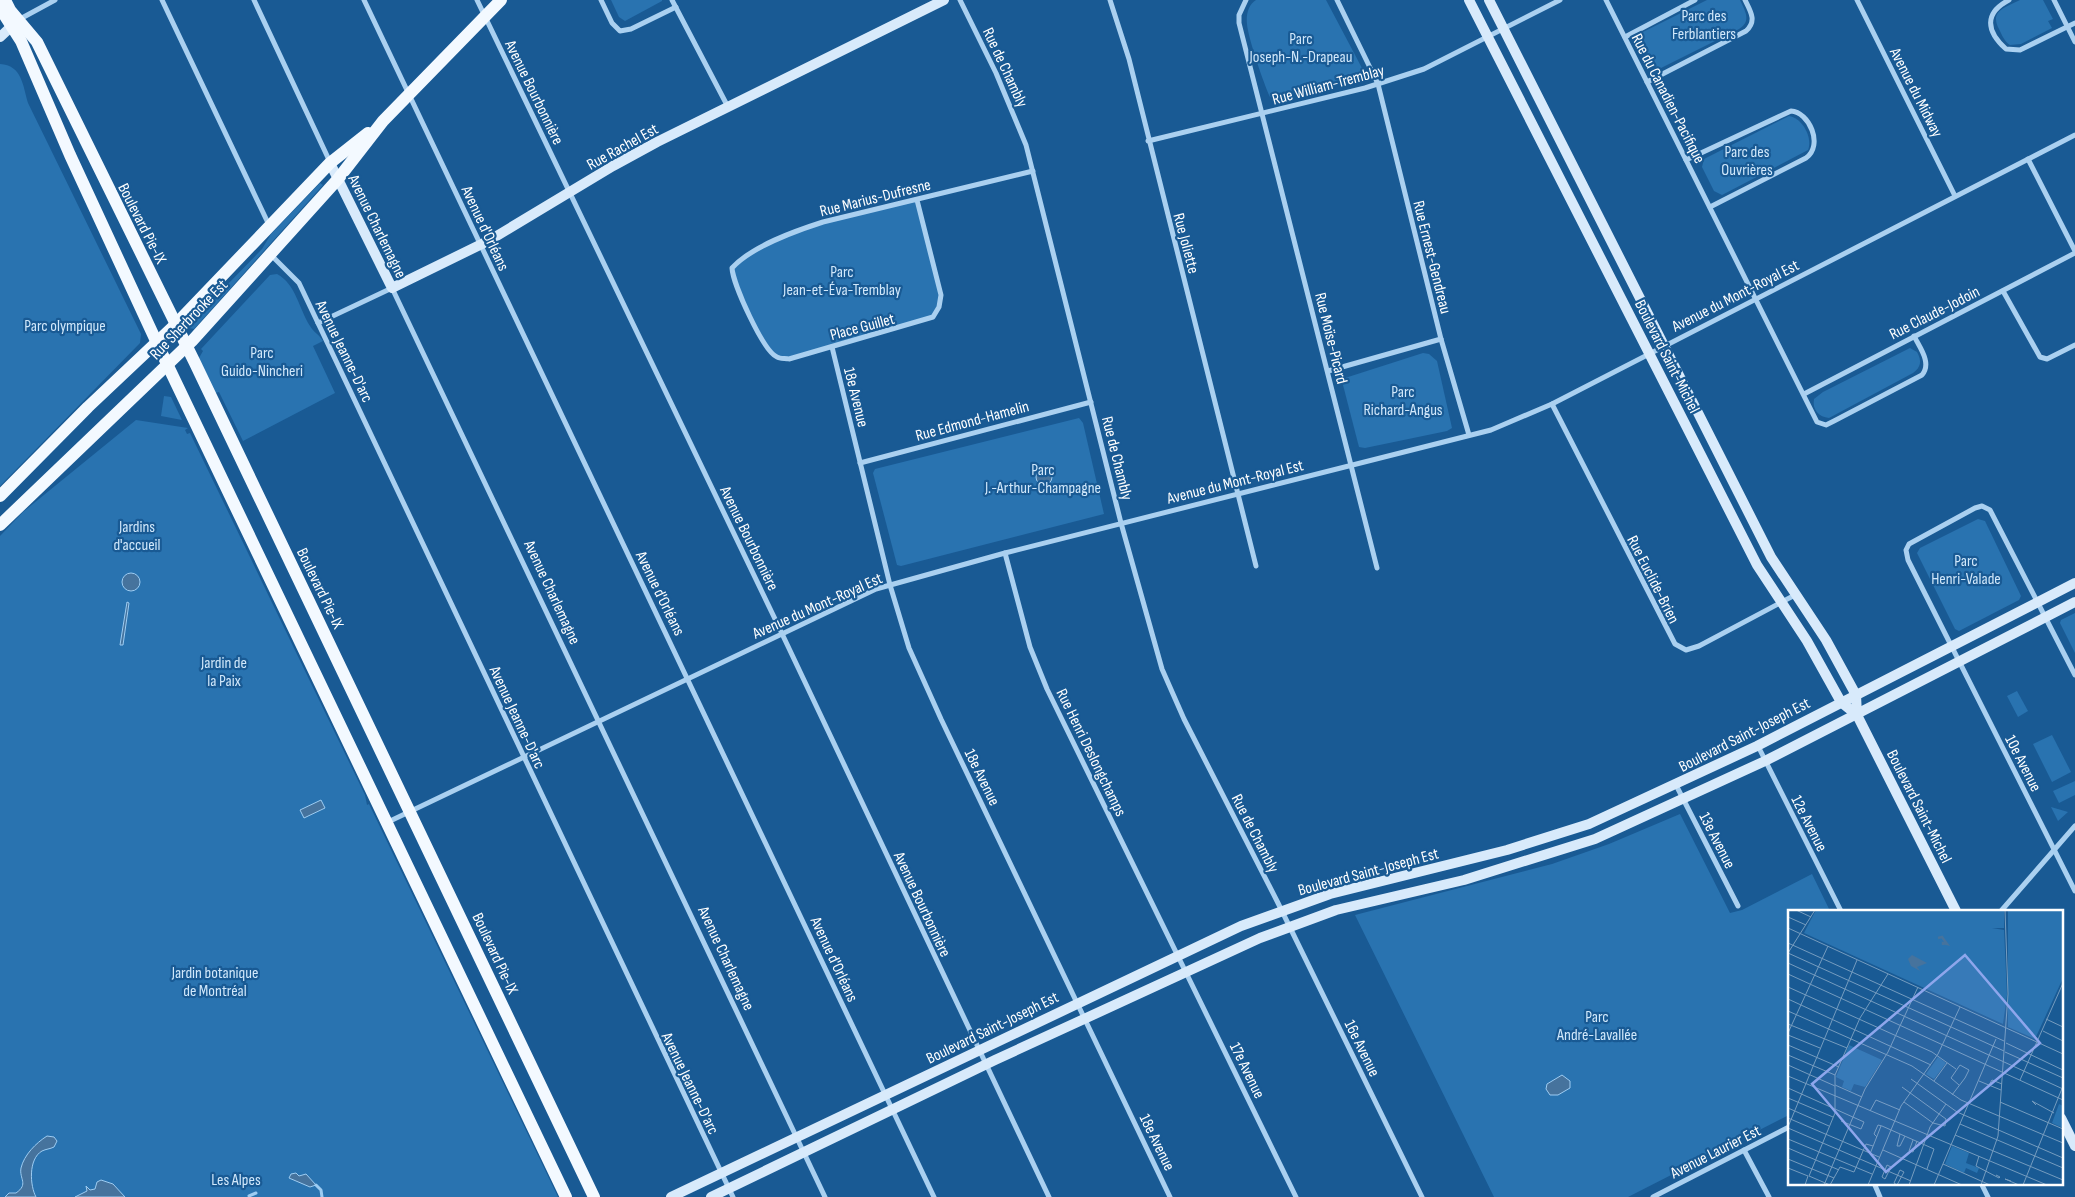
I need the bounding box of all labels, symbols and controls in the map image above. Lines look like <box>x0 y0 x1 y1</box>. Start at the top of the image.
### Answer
park label: Parc des Ferblantiers <box>1672 7 1736 44</box>
street label: Rue de Chambly <box>978 25 1031 110</box>
park label: Parc Joseph-N.-Drapeau <box>1249 30 1352 67</box>
street label: Rue du Canadien-Pacifique <box>1627 31 1709 167</box>
street label: Avenue Bourbonnière <box>500 36 567 148</box>
street label: Avenue du Midway <box>1885 44 1946 141</box>
street label: Rue William-Tremblay <box>1270 61 1387 110</box>
street label: Rue Rachel Est <box>584 120 662 175</box>
park label: Parc des Ouvrières <box>1721 143 1773 180</box>
street label: Avenue Charlemagne <box>343 171 410 281</box>
street label: Rue Marius-Dufresne <box>818 175 933 221</box>
street label: Boulevard Pie-IX <box>113 180 170 267</box>
street label: Avenue d'Orléans <box>456 182 513 274</box>
street label: Rue Ernest-Gendreau <box>1408 199 1455 316</box>
street label: Rue Joliette <box>1168 211 1203 276</box>
street label: Avenue du Mont-Royal Est <box>1668 256 1802 337</box>
park label: Parc Jean-et-Éva-Tremblay <box>782 263 901 300</box>
street label: Rue Sherbrooke Est <box>146 276 232 364</box>
street label: Rue Claude-Jodoin <box>1886 282 1983 344</box>
street label: Rue Moïse-Picard <box>1310 291 1351 386</box>
street label: Avenue Jeanne-D'arc <box>310 297 376 406</box>
street label: Boulevard Saint-Michel <box>1630 297 1703 416</box>
street label: Place Guillet <box>828 310 897 345</box>
park label: Parc olympique <box>24 317 106 336</box>
park label: Parc Guido-Nincheri <box>221 344 303 381</box>
street label: 18e Avenue <box>839 366 872 429</box>
park label: Parc Richard-Angus <box>1363 383 1443 420</box>
street label: Rue Edmond-Hamelin <box>914 397 1031 446</box>
street label: Rue de Chambly <box>1097 415 1136 502</box>
street label: Avenue du Mont-Royal Est <box>1164 456 1306 509</box>
park label: Parc J.-Arthur-Champagne <box>984 461 1101 498</box>
street label: Avenue Bourbonnière <box>715 482 782 594</box>
park label: Jardins d'accueil <box>113 518 161 555</box>
street label: Rue Euclide-Brien <box>1622 533 1683 627</box>
street label: Avenue Charlemagne <box>519 537 584 648</box>
street label: Boulevard Pie-IX <box>292 545 347 632</box>
street label: Avenue d'Orléans <box>631 547 688 639</box>
park label: Parc Henri-Valade <box>1931 552 2001 589</box>
street label: Avenue du Mont-Royal Est <box>749 569 886 644</box>
park label: Jardin de la Paix <box>200 654 247 691</box>
street label: Avenue Jeanne-D'arc <box>484 662 549 772</box>
street label: Rue Henri Deslongchamps <box>1052 686 1130 820</box>
street label: Boulevard Saint-Joseph Est <box>1676 694 1814 777</box>
street label: 10e Avenue <box>2000 732 2045 795</box>
street label: 18e Avenue <box>960 746 1003 809</box>
street label: Boulevard Saint-Michel <box>1882 747 1955 866</box>
street label: Rue de Chambly <box>1227 791 1283 876</box>
street label: 12e Avenue <box>1786 792 1831 855</box>
street label: 13e Avenue <box>1694 809 1739 872</box>
street label: Boulevard Saint-Joseph Est <box>1296 845 1441 900</box>
street label: Avenue Bourbonnière <box>889 848 954 960</box>
street label: Avenue Charlemagne <box>693 903 758 1014</box>
street label: Boulevard Pie-IX <box>468 910 522 997</box>
inset map <box>1788 910 2062 1184</box>
street label: Avenue d'Orléans <box>805 913 862 1005</box>
park label: Jardin botanique de Montréal <box>171 964 258 1001</box>
street label: Boulevard Saint-Joseph Est <box>923 988 1062 1069</box>
park label: Parc André-Lavallée <box>1556 1008 1637 1045</box>
street label: 16e Avenue <box>1340 1017 1383 1080</box>
street label: Avenue Jeanne-D'arc <box>656 1029 722 1138</box>
street label: 17e Avenue <box>1225 1040 1268 1102</box>
street label: 18e Avenue <box>1135 1111 1178 1174</box>
street label: Avenue Laurier Est <box>1666 1121 1764 1184</box>
park label: Les Alpes <box>211 1171 261 1190</box>

